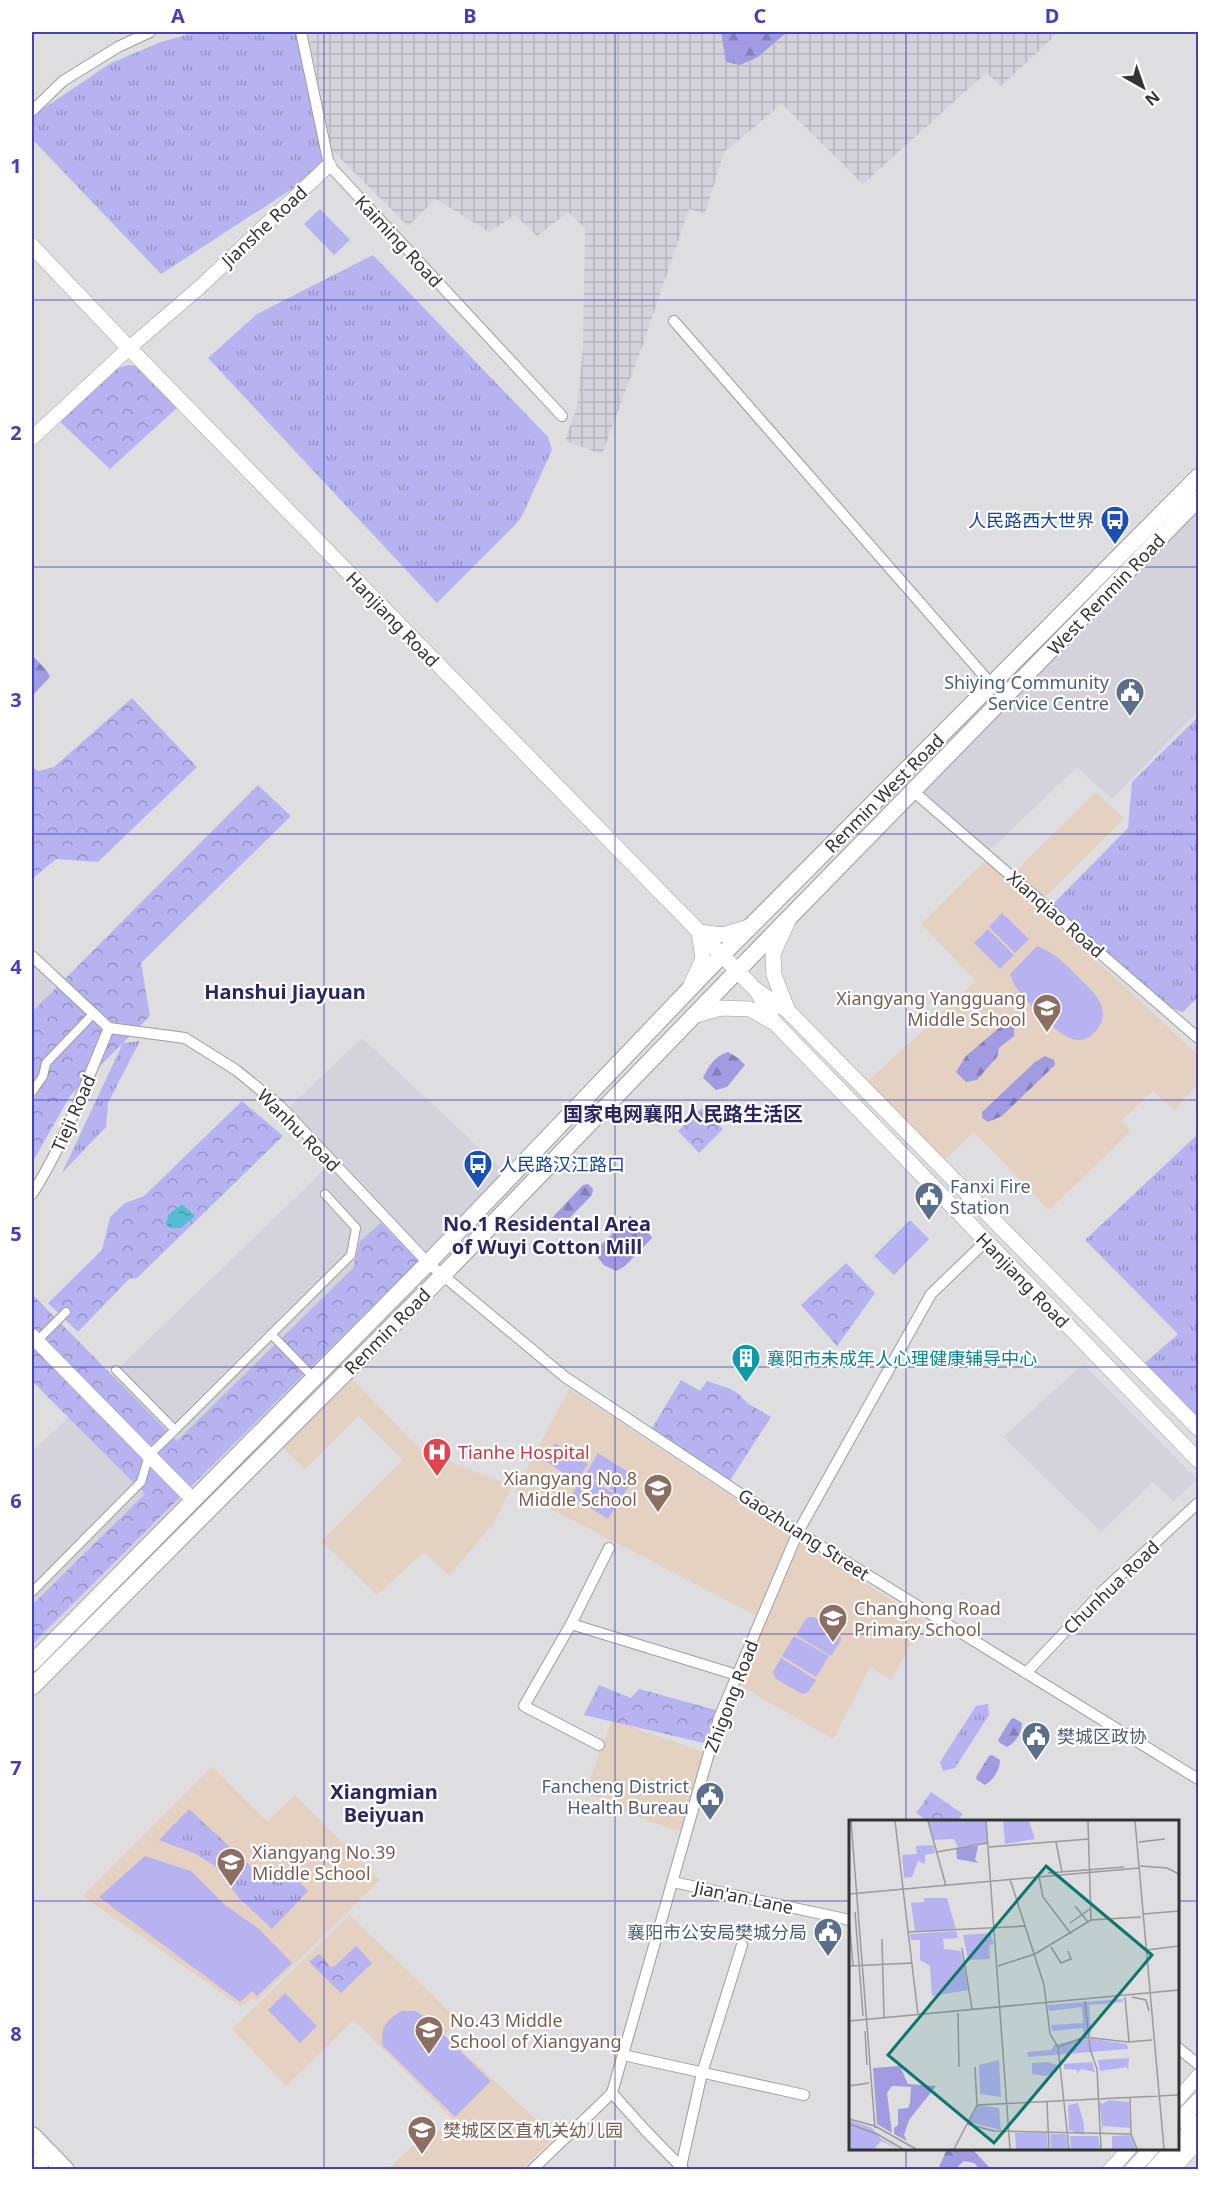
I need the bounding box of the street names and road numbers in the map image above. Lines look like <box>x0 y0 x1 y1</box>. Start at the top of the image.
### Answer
street label: Jianshe Road <box>215 180 312 273</box>
street label: Kaiming Road <box>350 190 448 292</box>
street label: West Renmin Road <box>1042 528 1170 660</box>
street label: Hanjiang Road <box>341 566 445 672</box>
street label: Renmin West Road <box>819 728 949 858</box>
street label: Xianqiao Road <box>1002 865 1110 963</box>
street label: Tieji Road <box>45 1071 101 1155</box>
street label: Wanhu Road <box>252 1083 346 1177</box>
street label: Hanjiang Road <box>971 1227 1075 1333</box>
street label: Renmin Road <box>339 1283 435 1379</box>
street label: Gaozhuang Street <box>734 1483 875 1586</box>
street label: Chunhua Road <box>1058 1535 1164 1639</box>
street label: Zhigong Road <box>699 1637 763 1755</box>
street label: Jian'an Lane <box>690 1874 796 1919</box>

